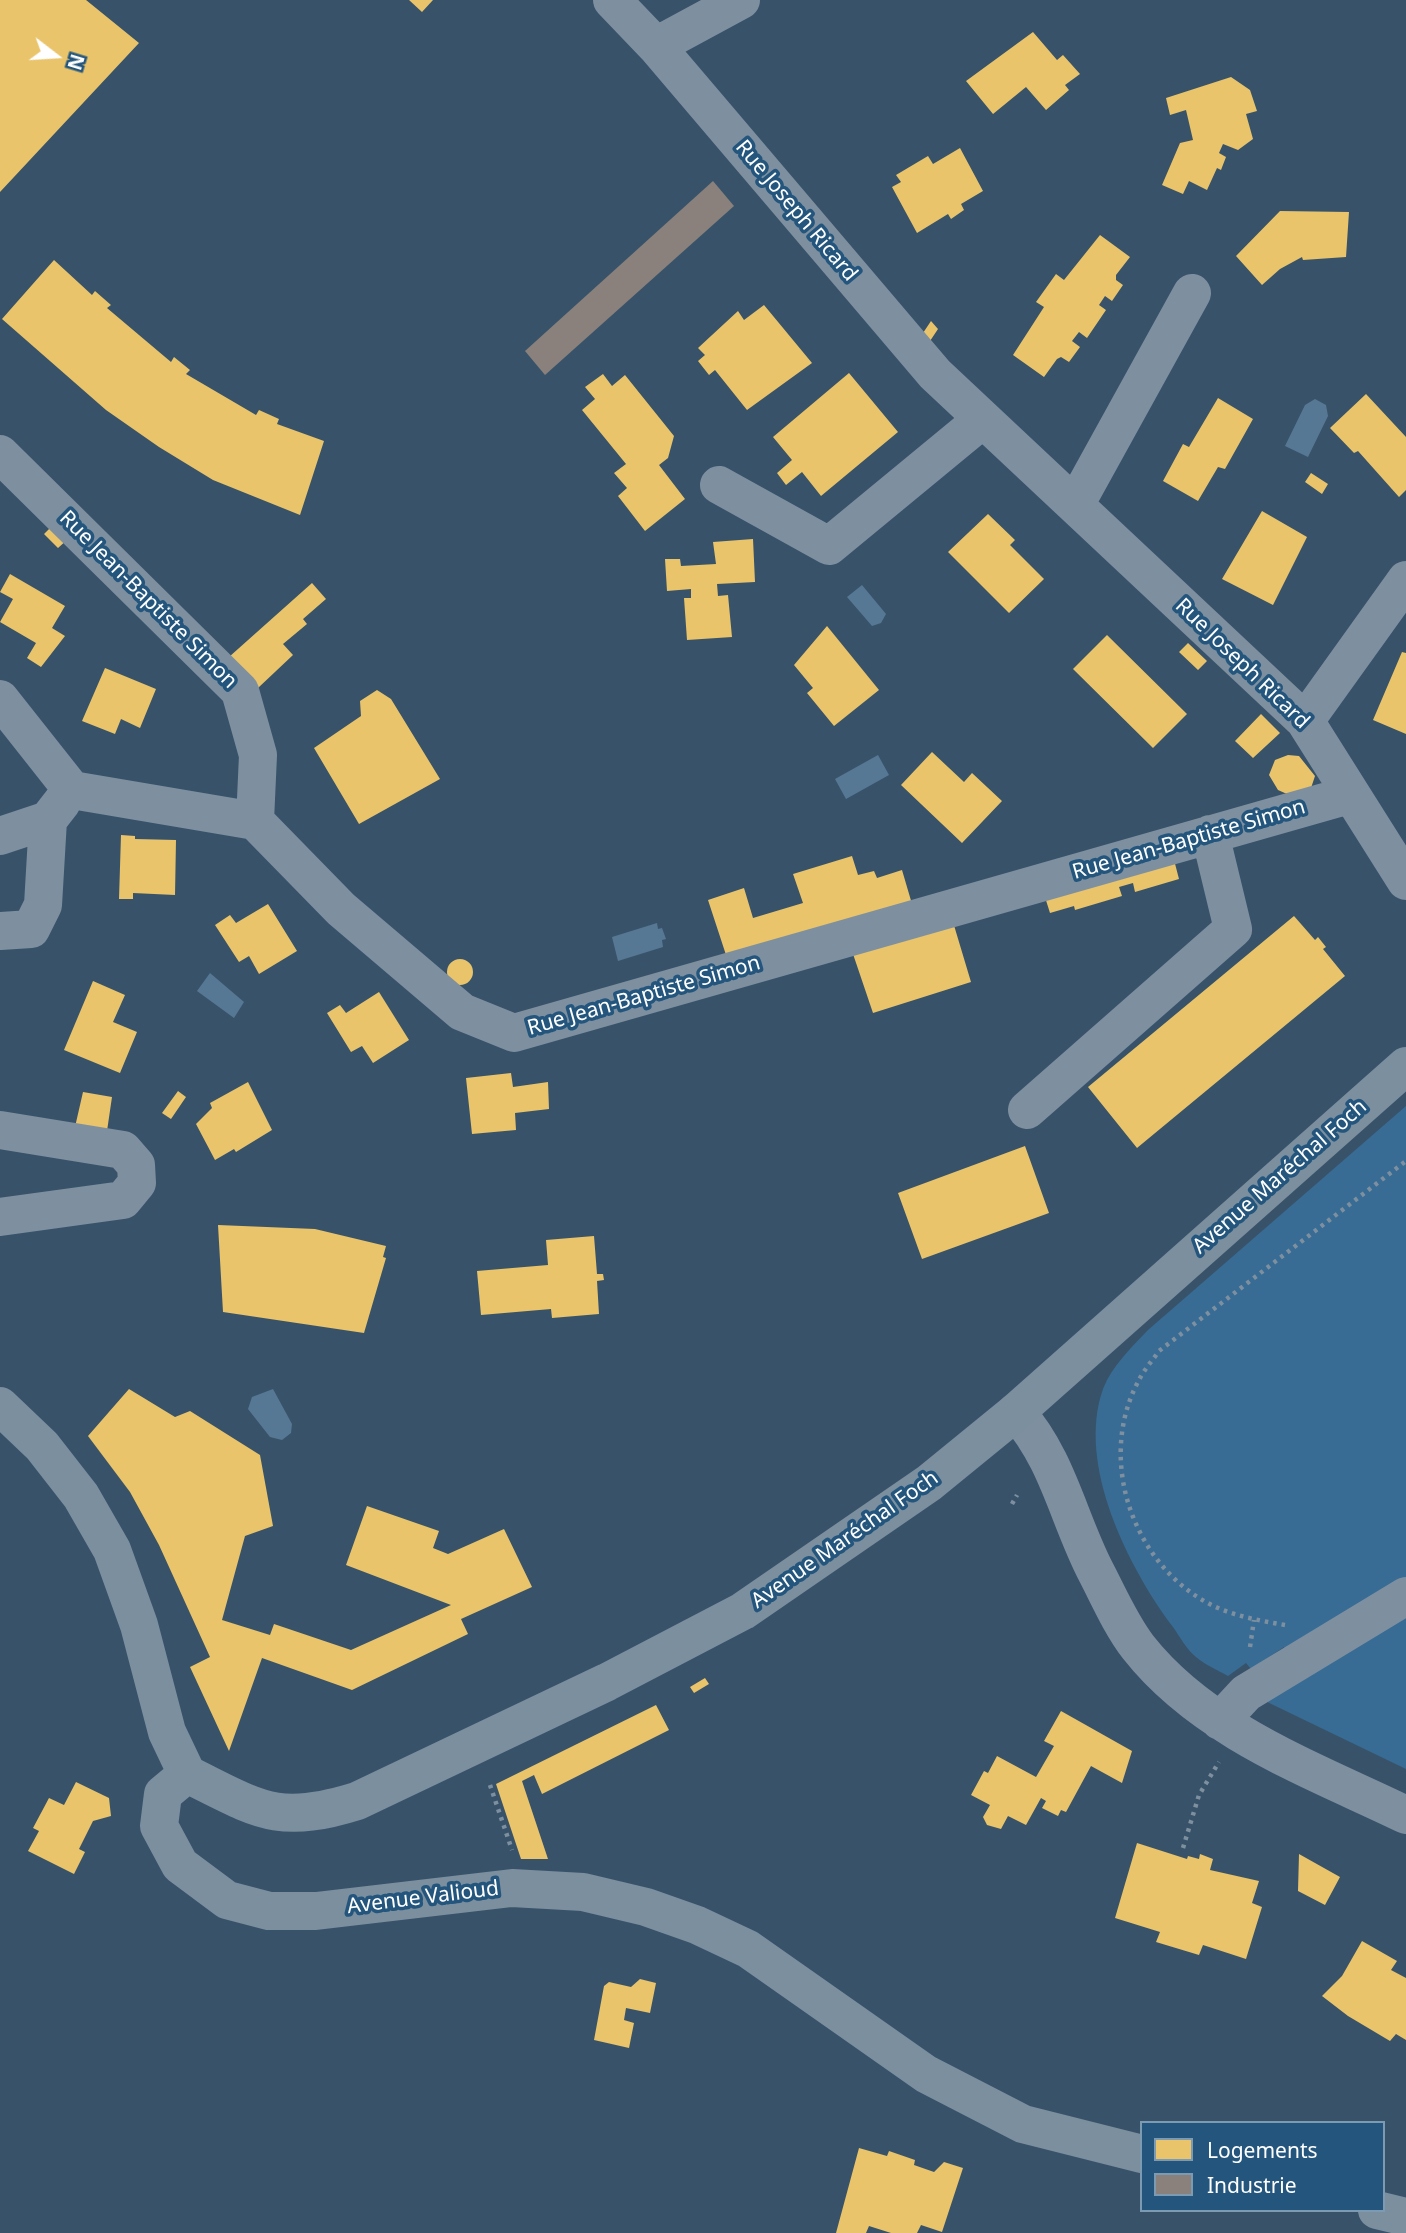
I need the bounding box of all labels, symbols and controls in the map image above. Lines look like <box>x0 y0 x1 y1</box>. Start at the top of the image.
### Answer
north arrow <box>21 21 91 91</box>
text: N <box>61 51 91 73</box>
street label: Rue Joseph Ricard <box>730 135 862 287</box>
street label: Rue Jean-Baptiste Simon <box>54 506 242 694</box>
street label: Rue Joseph Ricard <box>1170 594 1314 734</box>
street label: Rue Jean-Baptiste Simon <box>1070 795 1308 885</box>
street label: Rue Jean-Baptiste Simon <box>525 951 763 1041</box>
street label: Avenue Maréchal Foch <box>1188 1095 1372 1259</box>
street label: Avenue Maréchal Foch <box>747 1466 943 1614</box>
street label: Avenue Valioud <box>346 1876 500 1920</box>
legend <box>1140 2121 1385 2212</box>
text: Logements <box>1207 2136 1318 2164</box>
text: Industrie <box>1207 2171 1297 2199</box>

